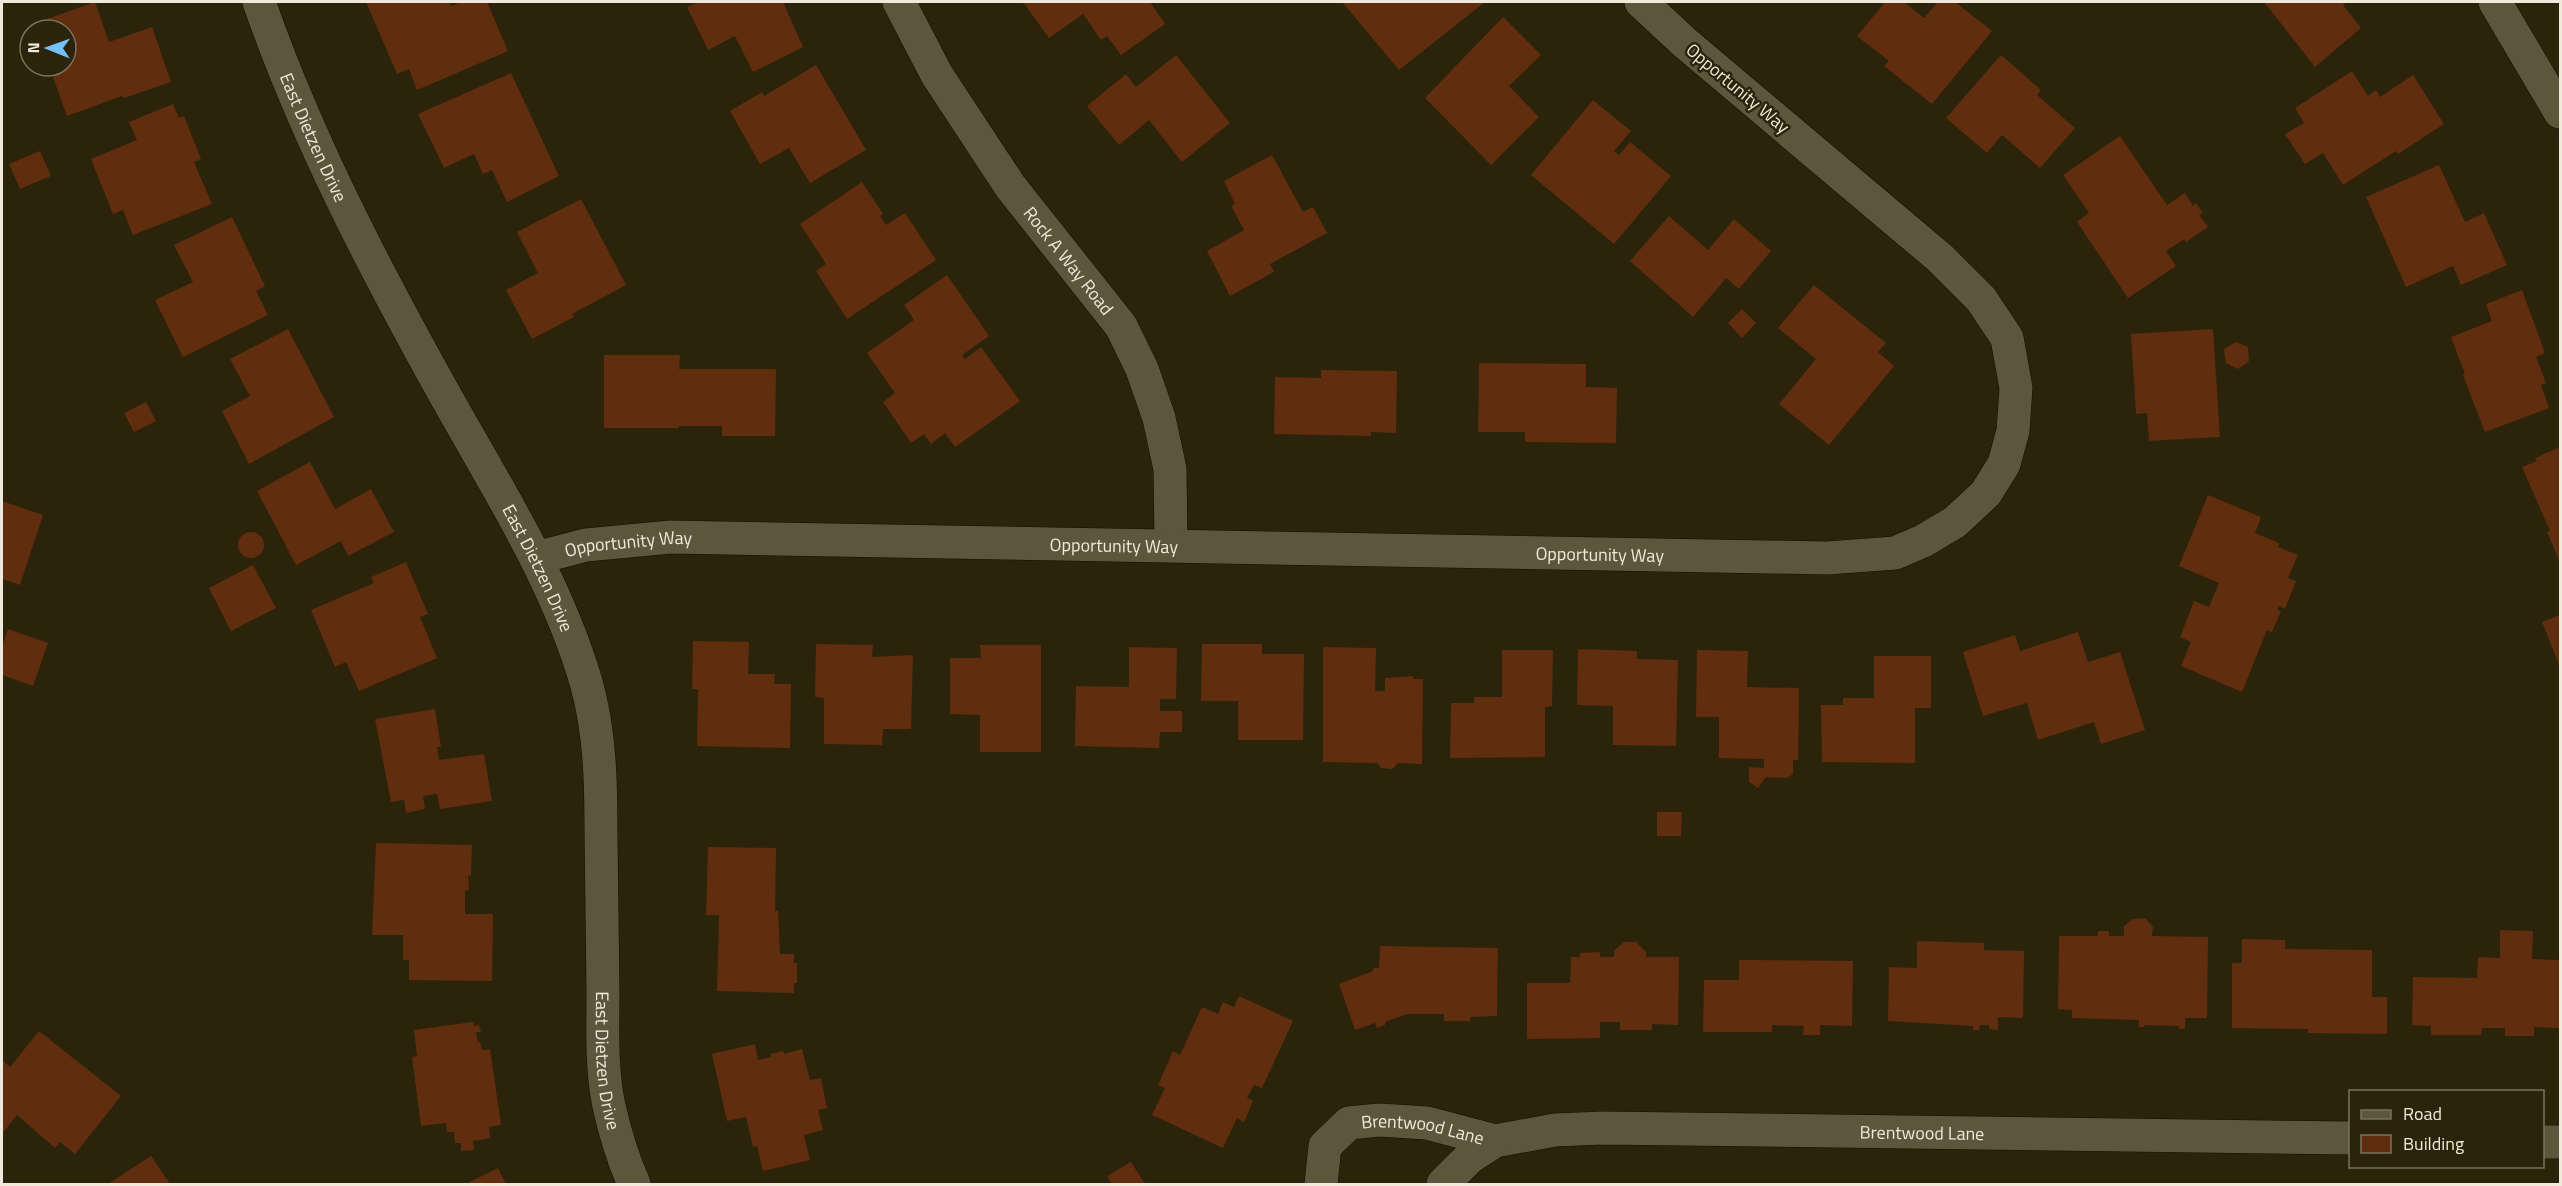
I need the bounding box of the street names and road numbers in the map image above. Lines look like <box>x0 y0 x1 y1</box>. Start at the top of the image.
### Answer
street label: Opportunity Way <box>1680 36 1796 140</box>
street label: East Dietzen Drive <box>274 69 355 206</box>
street label: Rock A Way Road <box>1017 200 1120 320</box>
street label: East Dietzen Drive <box>496 499 581 636</box>
street label: Opportunity Way <box>561 523 693 564</box>
street label: Opportunity Way <box>1049 530 1179 560</box>
street label: Opportunity Way <box>1535 539 1665 569</box>
street label: East Dietzen Drive <box>589 991 628 1133</box>
street label: Brentwood Lane <box>1360 1106 1487 1151</box>
street label: Brentwood Lane <box>1859 1118 1984 1147</box>

